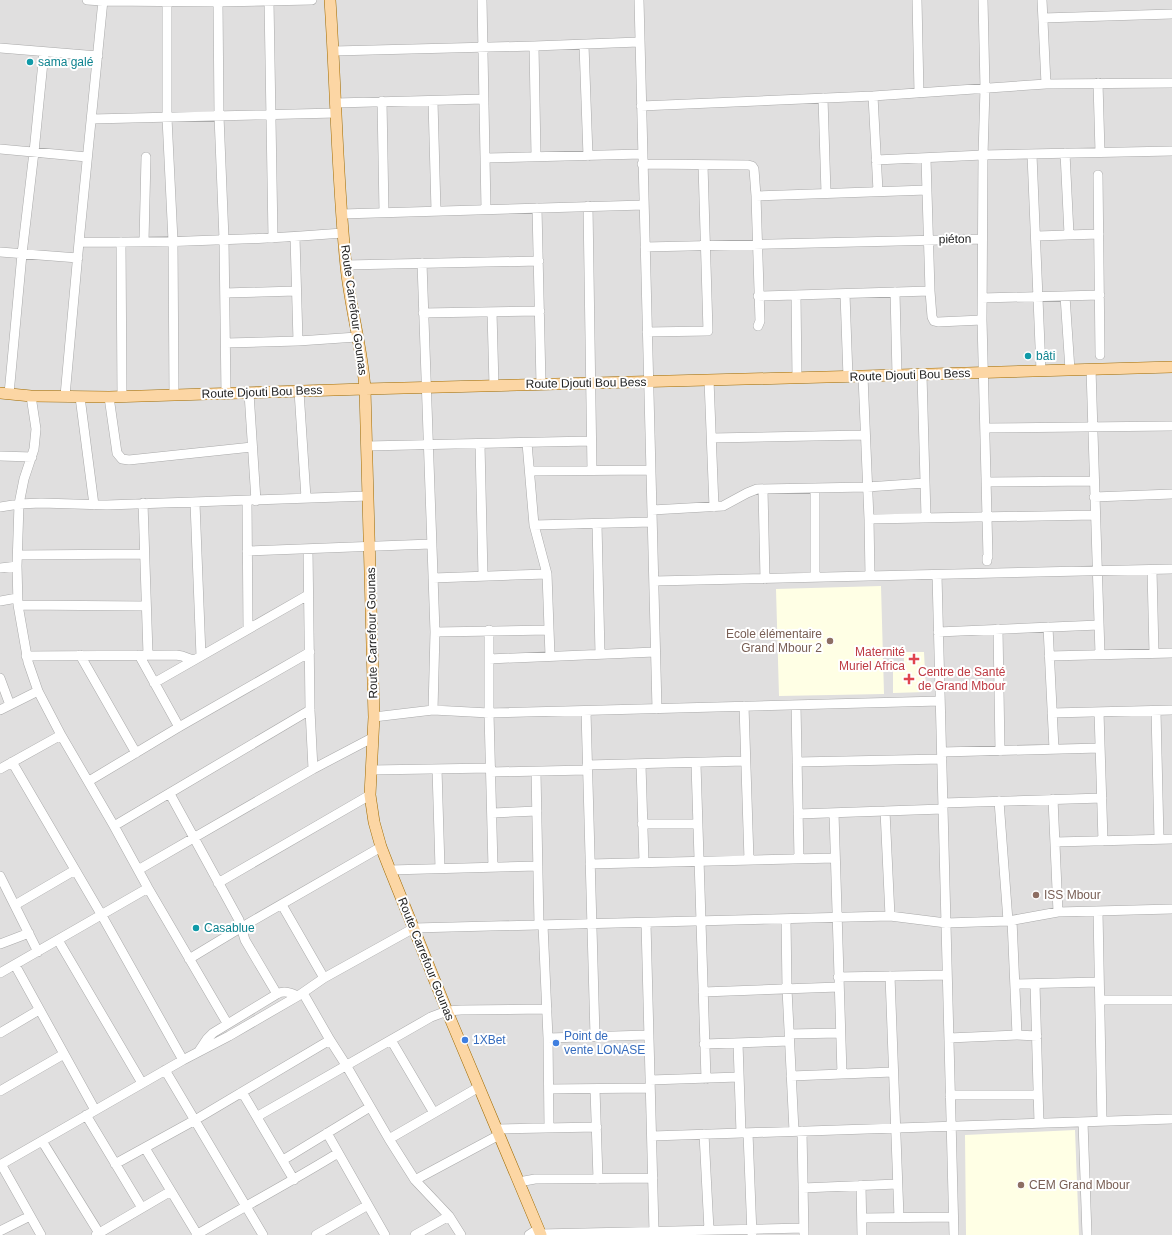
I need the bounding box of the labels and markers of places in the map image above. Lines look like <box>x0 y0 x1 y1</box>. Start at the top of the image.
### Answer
place label: sama galé <box>38 55 94 69</box>
marker: sama galé <box>25 57 35 67</box>
place label: bâti <box>1036 349 1055 363</box>
marker: bâti <box>1023 351 1033 361</box>
place label: Ecole élémentaire Grand Mbour 2 <box>726 627 822 655</box>
marker: Ecole élémentaire Grand Mbour 2 <box>825 636 835 646</box>
place label: Maternité Muriel Africa <box>839 645 905 673</box>
marker: Maternité Muriel Africa <box>908 653 920 665</box>
place label: Centre de Santé de Grand Mbour <box>918 665 1006 693</box>
marker: Centre de Santé de Grand Mbour <box>903 673 915 685</box>
place label: ISS Mbour <box>1044 888 1101 902</box>
marker: ISS Mbour <box>1031 890 1041 900</box>
place label: Casablue <box>204 921 255 935</box>
marker: Casablue <box>191 923 201 933</box>
place label: Point de vente LONASE <box>564 1029 645 1057</box>
place label: 1XBet <box>473 1033 506 1047</box>
marker: 1XBet <box>460 1035 470 1045</box>
marker: Point de vente LONASE <box>551 1038 561 1048</box>
place label: CEM Grand Mbour <box>1029 1178 1130 1192</box>
marker: CEM Grand Mbour <box>1016 1180 1026 1190</box>

